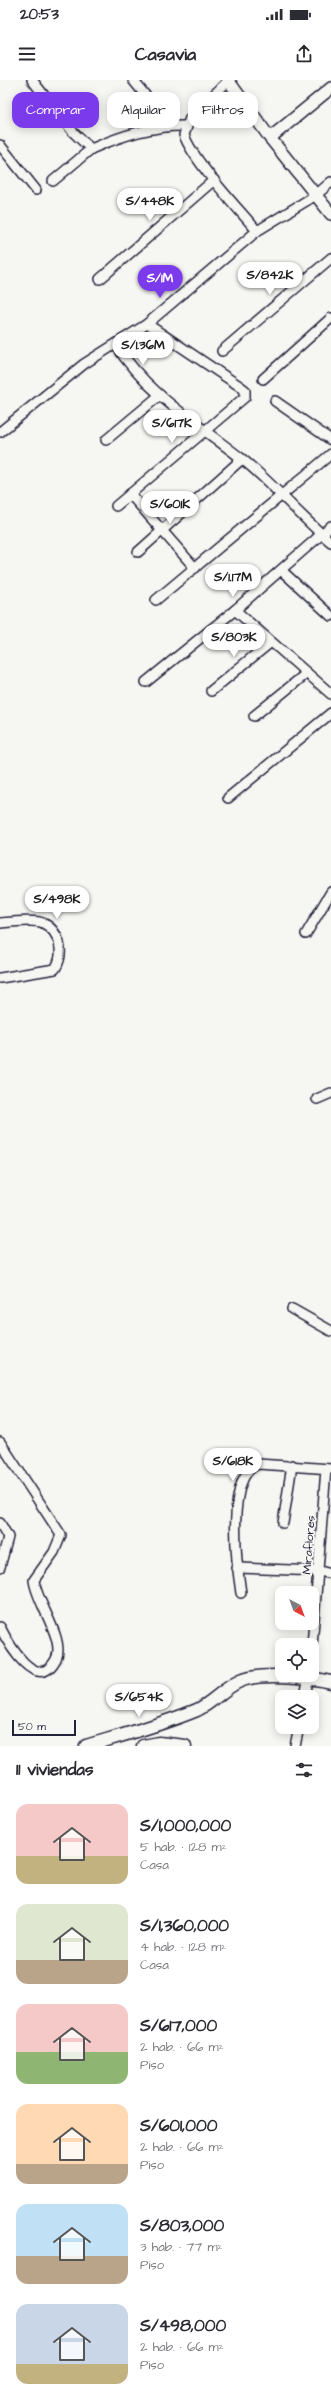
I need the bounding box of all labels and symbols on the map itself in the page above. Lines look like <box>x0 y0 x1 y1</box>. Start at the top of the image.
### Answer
pin: S/448K <box>117 188 183 222</box>
pin: S/842K <box>237 262 303 296</box>
pin: S/1M <box>136 265 184 299</box>
pin: S/1.36M <box>106 332 180 366</box>
pin: S/617K <box>139 410 205 444</box>
pin: S/601K <box>137 491 203 525</box>
pin: S/1.17M <box>196 564 270 598</box>
pin: S/803K <box>201 624 267 658</box>
pin: S/498K <box>24 886 90 920</box>
pin: S/618K <box>200 1448 266 1482</box>
street label: Miraflores <box>298 1515 320 1575</box>
north arrow <box>275 1586 319 1630</box>
pin: S/654K <box>106 1684 172 1718</box>
scale bar <box>12 1718 76 1737</box>

